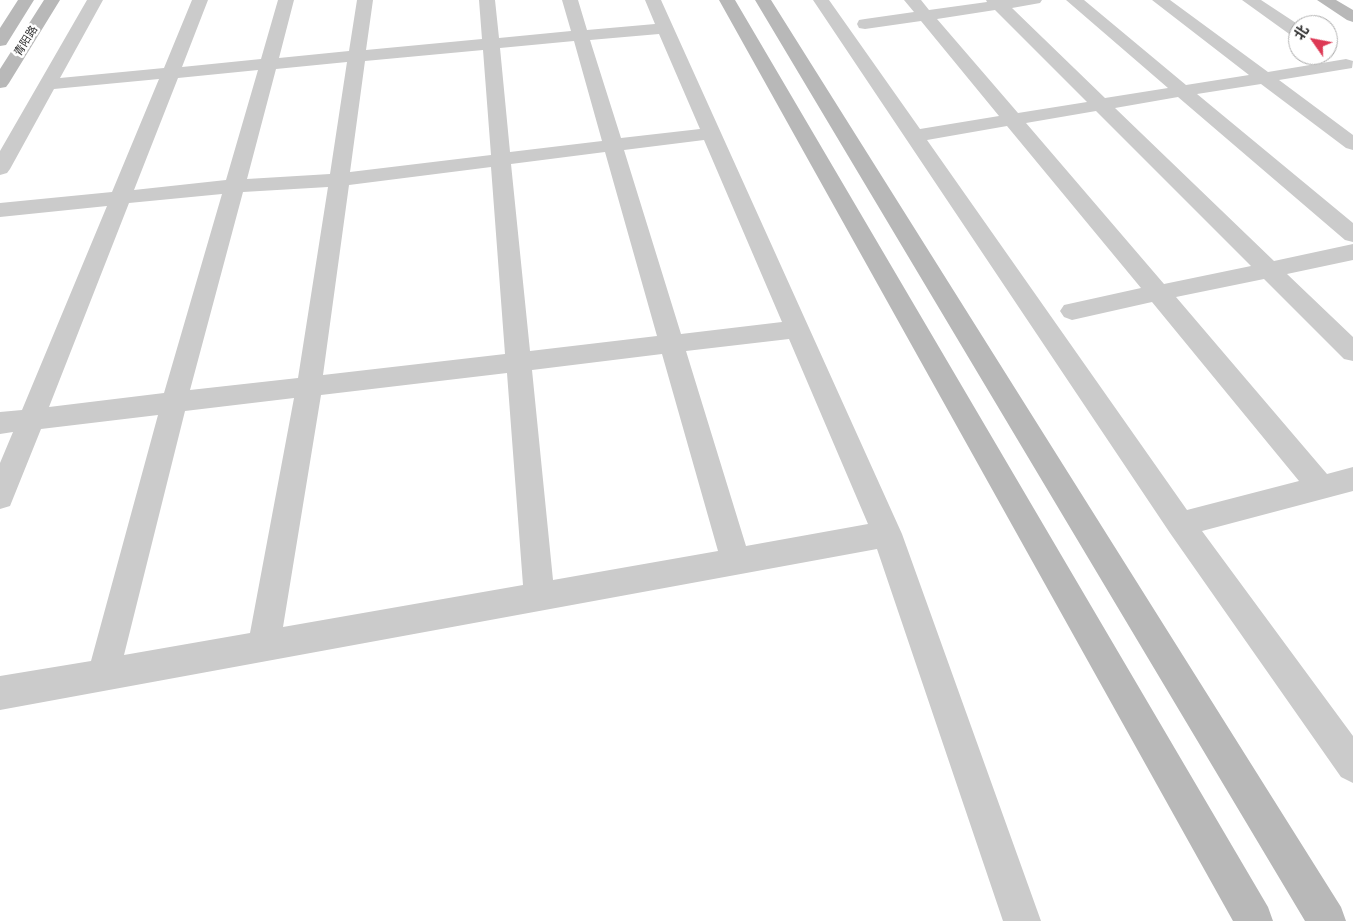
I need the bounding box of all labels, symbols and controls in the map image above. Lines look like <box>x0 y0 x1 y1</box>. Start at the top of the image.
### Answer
north arrow <box>1288 15 1338 65</box>
text: 北 <box>1290 22 1313 43</box>
street label: 青阳路 <box>12 24 40 58</box>

